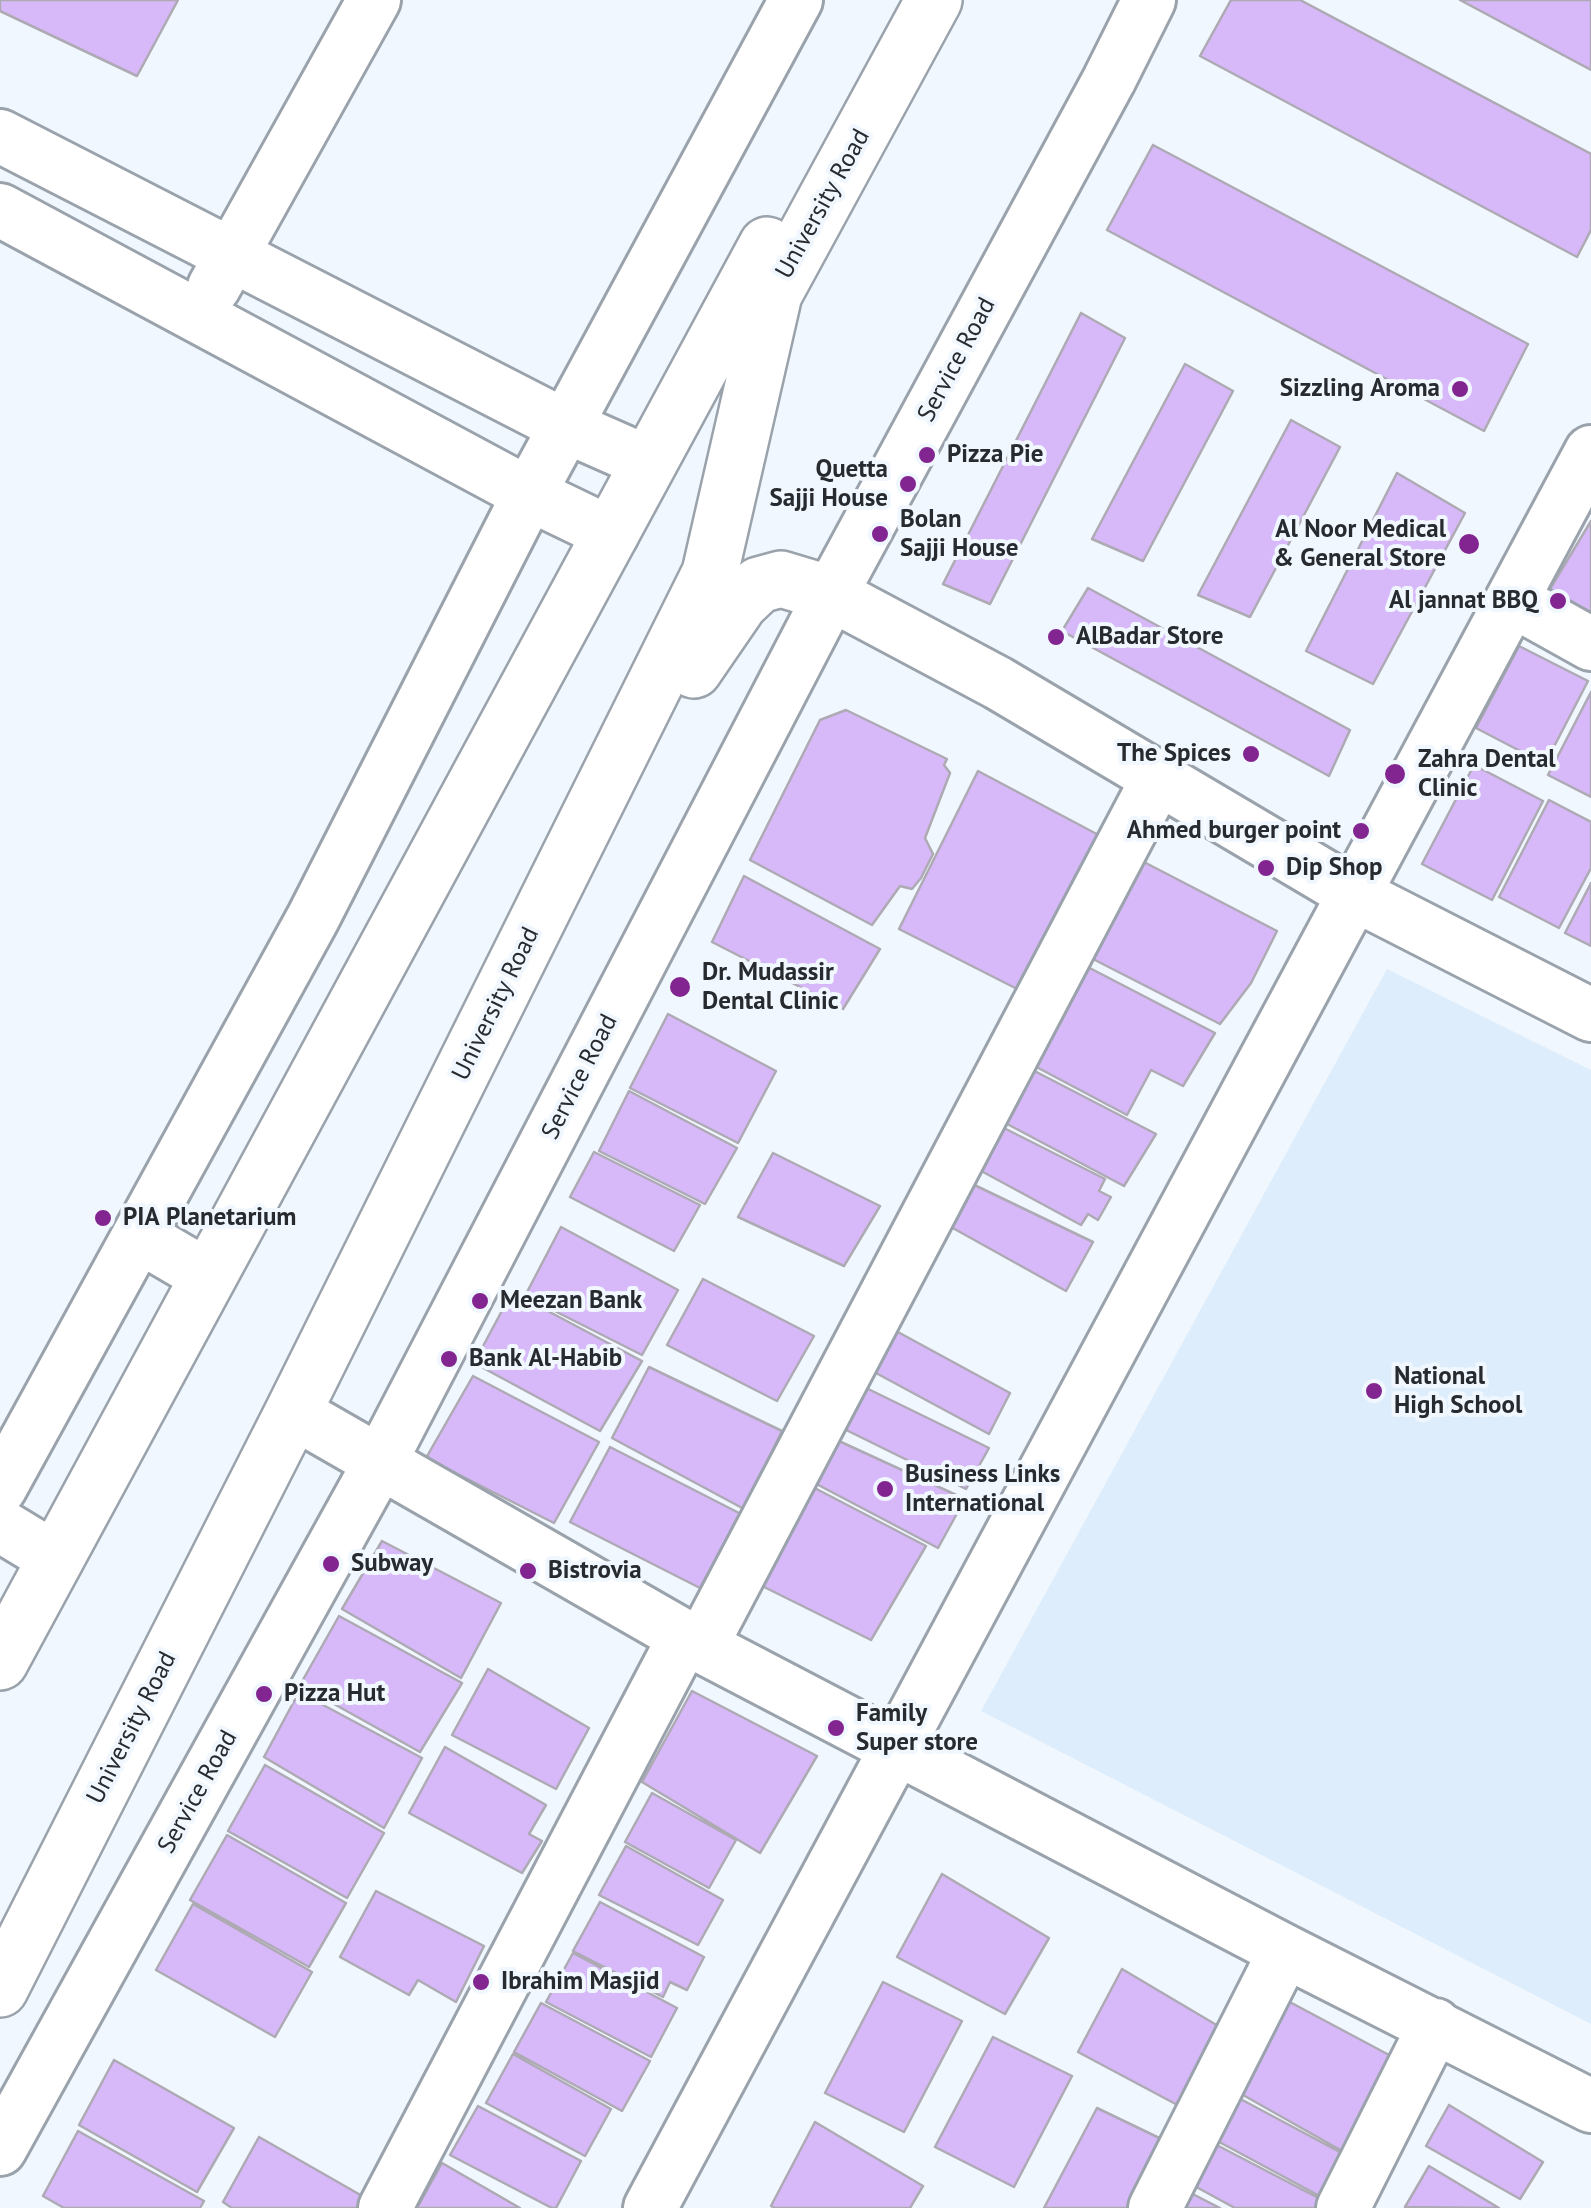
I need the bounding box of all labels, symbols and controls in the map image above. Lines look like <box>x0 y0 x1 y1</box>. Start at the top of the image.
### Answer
street label: University Road <box>769 124 877 284</box>
street label: Service Road <box>912 293 1002 427</box>
place label: Sizzling Aroma <box>1280 374 1440 404</box>
marker: Sizzling Aroma <box>1449 378 1471 400</box>
place label: Pizza Pie <box>947 440 1043 470</box>
marker: Pizza Pie <box>916 444 938 466</box>
place label: Quetta Sajji House <box>770 455 888 514</box>
marker: Quetta Sajji House <box>897 473 919 495</box>
place label: Bolan Sajji House <box>900 505 1018 564</box>
place label: Al Noor Medical & General Store <box>1273 515 1446 574</box>
marker: Bolan Sajji House <box>869 523 891 545</box>
marker: Al Noor Medical & General Store <box>1456 531 1482 557</box>
place label: Al jannat BBQ <box>1389 586 1538 616</box>
marker: Al jannat BBQ <box>1547 590 1569 612</box>
place label: AlBadar Store <box>1076 622 1223 652</box>
marker: AlBadar Store <box>1045 626 1067 648</box>
place label: The Spices <box>1117 739 1231 769</box>
marker: The Spices <box>1240 743 1262 765</box>
place label: Zahra Dental Clinic <box>1418 745 1556 804</box>
marker: Zahra Dental Clinic <box>1382 761 1408 787</box>
place label: Ahmed burger point <box>1127 816 1341 846</box>
marker: Ahmed burger point <box>1350 820 1372 842</box>
place label: Dip Shop <box>1286 853 1383 883</box>
marker: Dip Shop <box>1255 857 1277 879</box>
street label: University Road <box>446 923 546 1085</box>
place label: Dr. Mudassir Dental Clinic <box>702 958 839 1017</box>
marker: Dr. Mudassir Dental Clinic <box>667 974 693 1000</box>
street label: Service Road <box>536 1010 624 1144</box>
place label: PIA Planetarium <box>123 1203 296 1233</box>
marker: PIA Planetarium <box>92 1207 114 1229</box>
place label: Meezan Bank <box>500 1286 642 1316</box>
marker: Meezan Bank <box>469 1290 491 1312</box>
place label: Bank Al-Habib <box>469 1344 622 1374</box>
marker: Bank Al-Habib <box>438 1348 460 1370</box>
place label: National High School <box>1394 1362 1522 1421</box>
marker: National High School <box>1363 1380 1385 1402</box>
place label: Business Links International <box>905 1460 1060 1519</box>
marker: Business Links International <box>874 1478 896 1500</box>
place label: Subway <box>351 1549 433 1579</box>
marker: Subway <box>320 1553 342 1575</box>
place label: Bistrovia <box>548 1556 642 1586</box>
marker: Bistrovia <box>517 1560 539 1582</box>
street label: University Road <box>81 1647 183 1809</box>
place label: Pizza Hut <box>284 1679 385 1709</box>
marker: Pizza Hut <box>253 1683 275 1705</box>
place label: Family Super store <box>856 1699 978 1758</box>
marker: Family Super store <box>825 1717 847 1739</box>
street label: Service Road <box>152 1725 244 1859</box>
place label: Ibrahim Masjid <box>501 1967 659 1997</box>
marker: Ibrahim Masjid <box>470 1971 492 1993</box>

